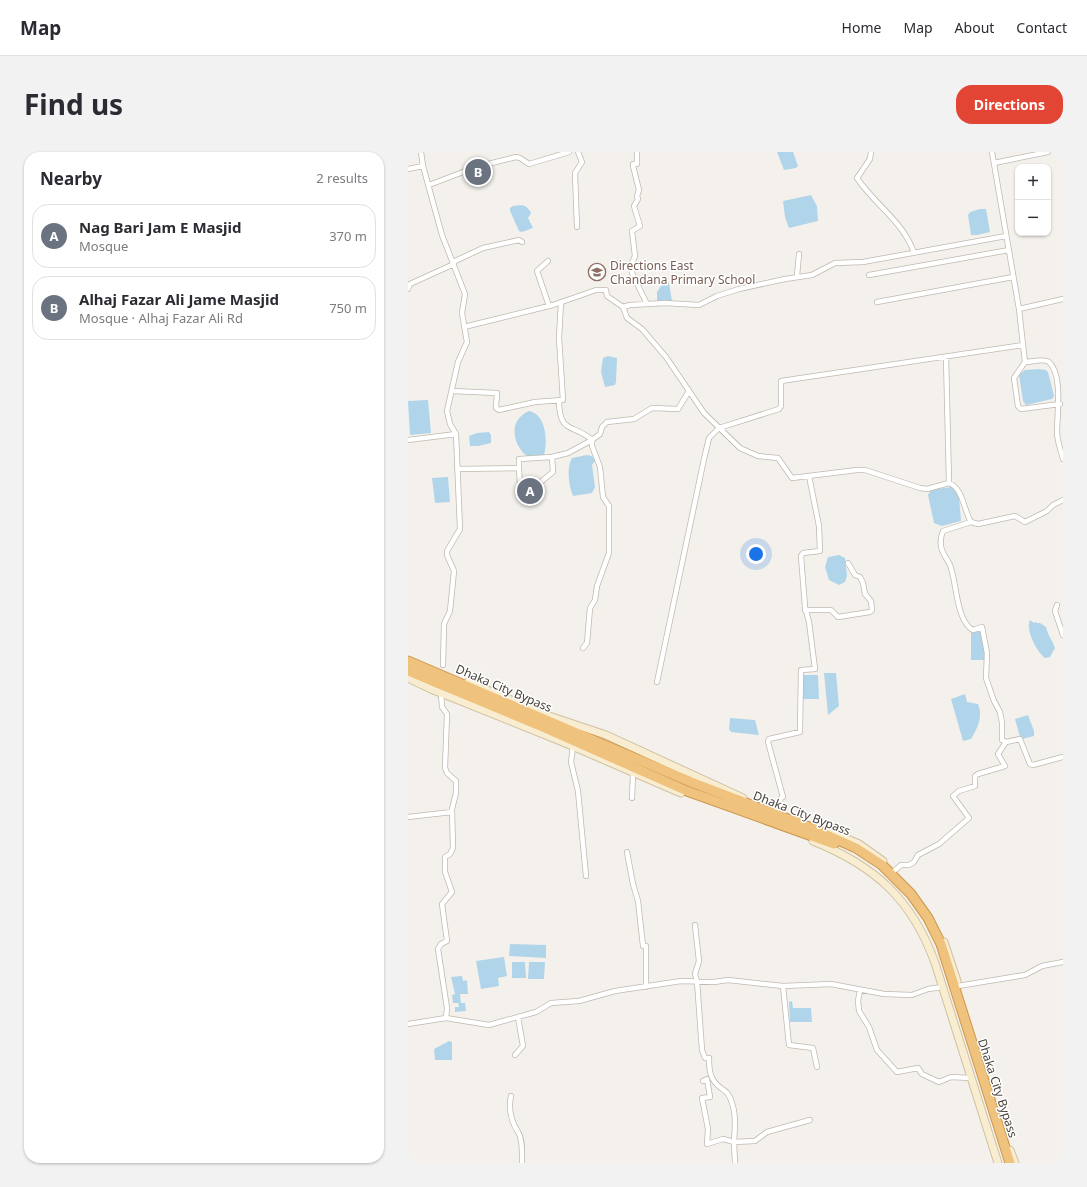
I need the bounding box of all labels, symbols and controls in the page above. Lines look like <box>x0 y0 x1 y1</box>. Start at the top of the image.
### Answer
text: Map <box>20 15 61 41</box>
text: Home <box>842 18 881 37</box>
text: Map <box>903 18 933 37</box>
text: About <box>955 18 994 37</box>
text: Contact <box>1016 18 1067 37</box>
text: Find us <box>24 85 123 123</box>
button: Directions <box>956 85 1063 124</box>
pin: B <box>465 157 491 187</box>
map controls <box>1015 164 1051 236</box>
button: + <box>1015 164 1051 200</box>
text: Nearby <box>40 167 102 190</box>
text: 2 results <box>316 169 368 187</box>
button: − <box>1015 200 1051 236</box>
text: Nag Bari Jam E Masjid <box>79 217 241 237</box>
text: A <box>50 227 59 245</box>
text: 370 m <box>329 227 367 245</box>
text: Mosque <box>79 237 128 255</box>
place label: Directions East Chandana Primary School <box>610 257 755 288</box>
school or university icon: Directions East Chandana Primary School <box>587 262 607 282</box>
text: Alhaj Fazar Ali Jame Masjid <box>79 289 279 309</box>
text: B <box>50 299 58 317</box>
text: 750 m <box>329 299 367 317</box>
text: Mosque · Alhaj Fazar Ali Rd <box>79 309 243 327</box>
pin: A <box>517 476 543 506</box>
your location <box>746 544 766 564</box>
street label: Dhaka City Bypass <box>453 660 555 716</box>
street label: Dhaka City Bypass <box>751 787 853 839</box>
street label: Dhaka City Bypass <box>974 1036 1022 1140</box>

